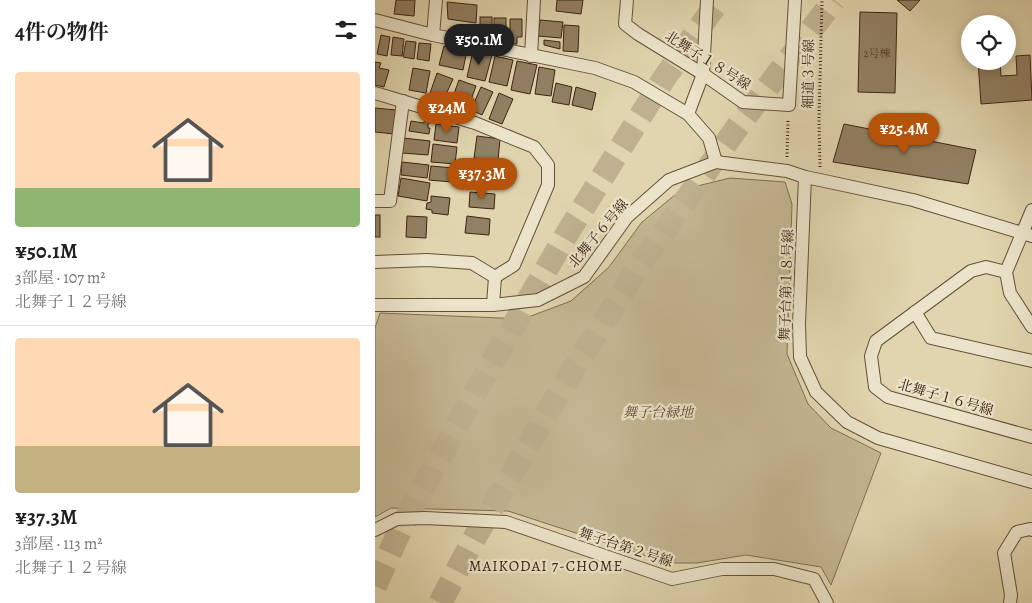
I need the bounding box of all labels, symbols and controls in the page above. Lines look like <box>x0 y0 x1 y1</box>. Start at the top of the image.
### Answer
map controls <box>961 15 1016 70</box>
button: locate <box>961 15 1016 70</box>
icon: filters <box>332 16 360 44</box>
text: 4件の物件 <box>15 18 109 46</box>
pin: ¥50.1M <box>438 23 520 66</box>
street label: 北舞子１８号線 <box>661 26 754 94</box>
text: ¥50.1M <box>455 29 503 51</box>
street label: 細道３号線 <box>798 39 819 109</box>
house number: 2号棟 <box>863 46 891 61</box>
pin: ¥24M <box>417 92 477 134</box>
text: ¥24M <box>428 97 466 119</box>
icon: home <box>143 105 233 195</box>
pin: ¥25.4M <box>863 112 945 155</box>
text: ¥25.4M <box>879 118 929 140</box>
pin: ¥37.3M <box>441 158 523 200</box>
text: ¥37.3M <box>458 163 506 185</box>
street label: 北舞子６号線 <box>564 195 633 272</box>
street label: 舞子台第１８号線 <box>775 229 798 341</box>
text: ¥50.1M <box>15 237 78 265</box>
text: 3部屋 · 107 m² <box>15 267 106 289</box>
text: 北舞子１２号線 <box>15 291 127 313</box>
icon: home <box>143 370 233 460</box>
street label: 北舞子１６号線 <box>896 375 996 420</box>
park label: 舞子台緑地 <box>623 403 695 422</box>
text: ¥37.3M <box>15 503 78 531</box>
street label: 舞子台第２号線 <box>576 523 675 572</box>
text: 3部屋 · 113 m² <box>15 533 103 555</box>
district label: MAIKODAI 7-CHOME <box>469 556 623 576</box>
text: 北舞子１２号線 <box>15 557 127 579</box>

